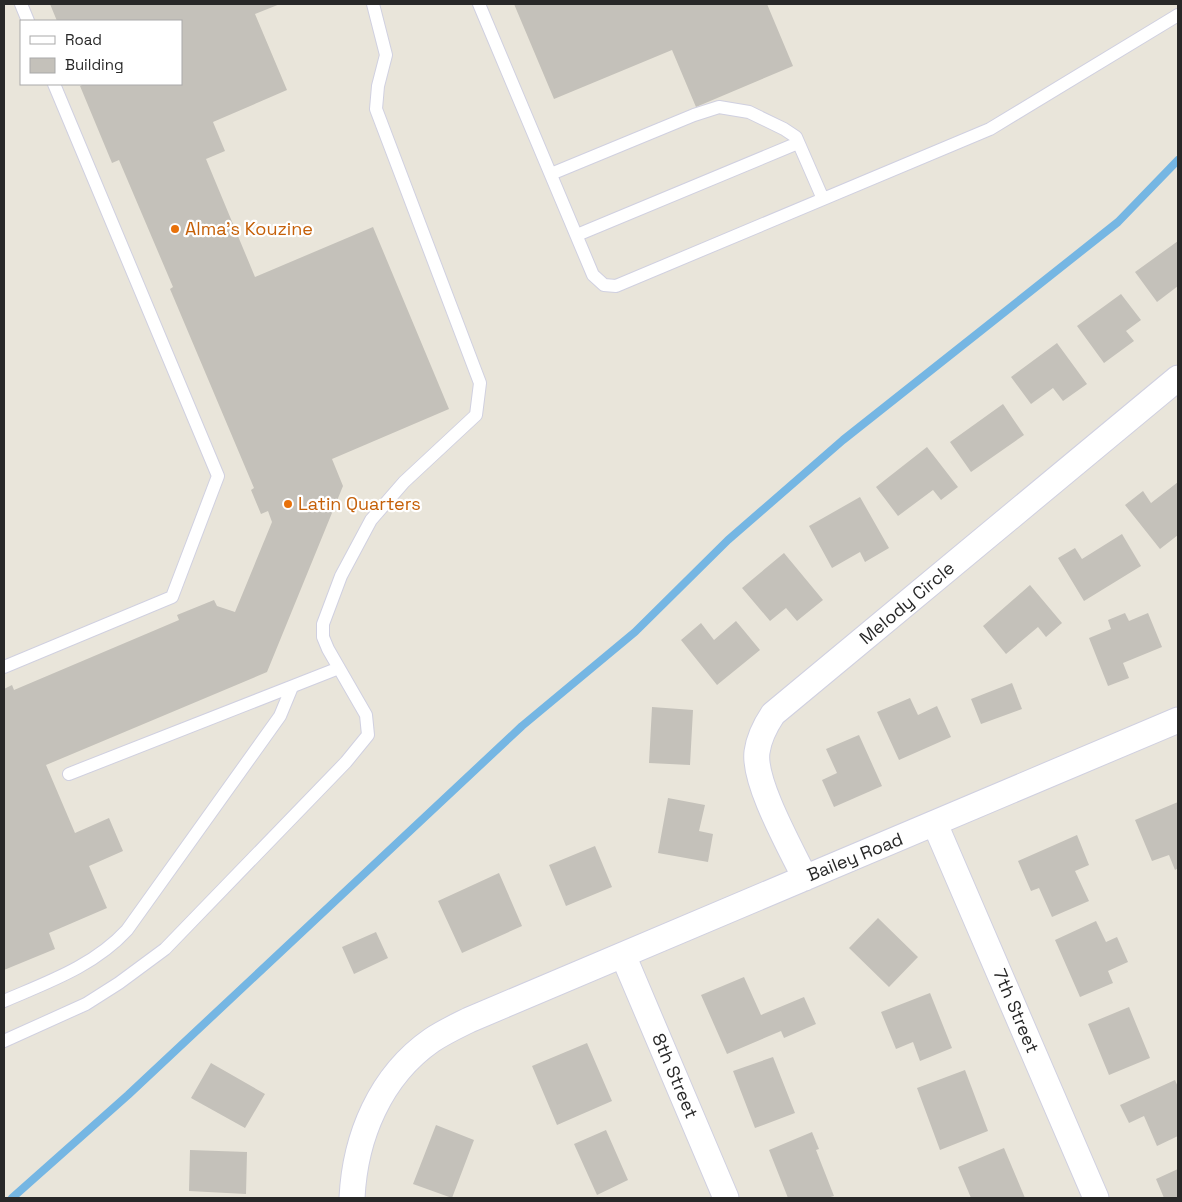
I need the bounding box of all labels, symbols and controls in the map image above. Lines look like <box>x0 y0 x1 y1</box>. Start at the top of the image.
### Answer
legend <box>20 20 182 85</box>
text: Road <box>65 30 102 49</box>
text: Building <box>65 55 124 74</box>
place label: Alma's Kouzine <box>185 217 313 240</box>
marker: Alma's Kouzine <box>169 223 181 235</box>
place label: Latin Quarters <box>298 492 421 515</box>
marker: Latin Quarters <box>282 498 294 510</box>
street label: Melody Circle <box>854 556 959 649</box>
street label: Bailey Road <box>803 827 906 886</box>
street label: 7th Street <box>988 965 1044 1056</box>
street label: 8th Street <box>647 1030 704 1122</box>

